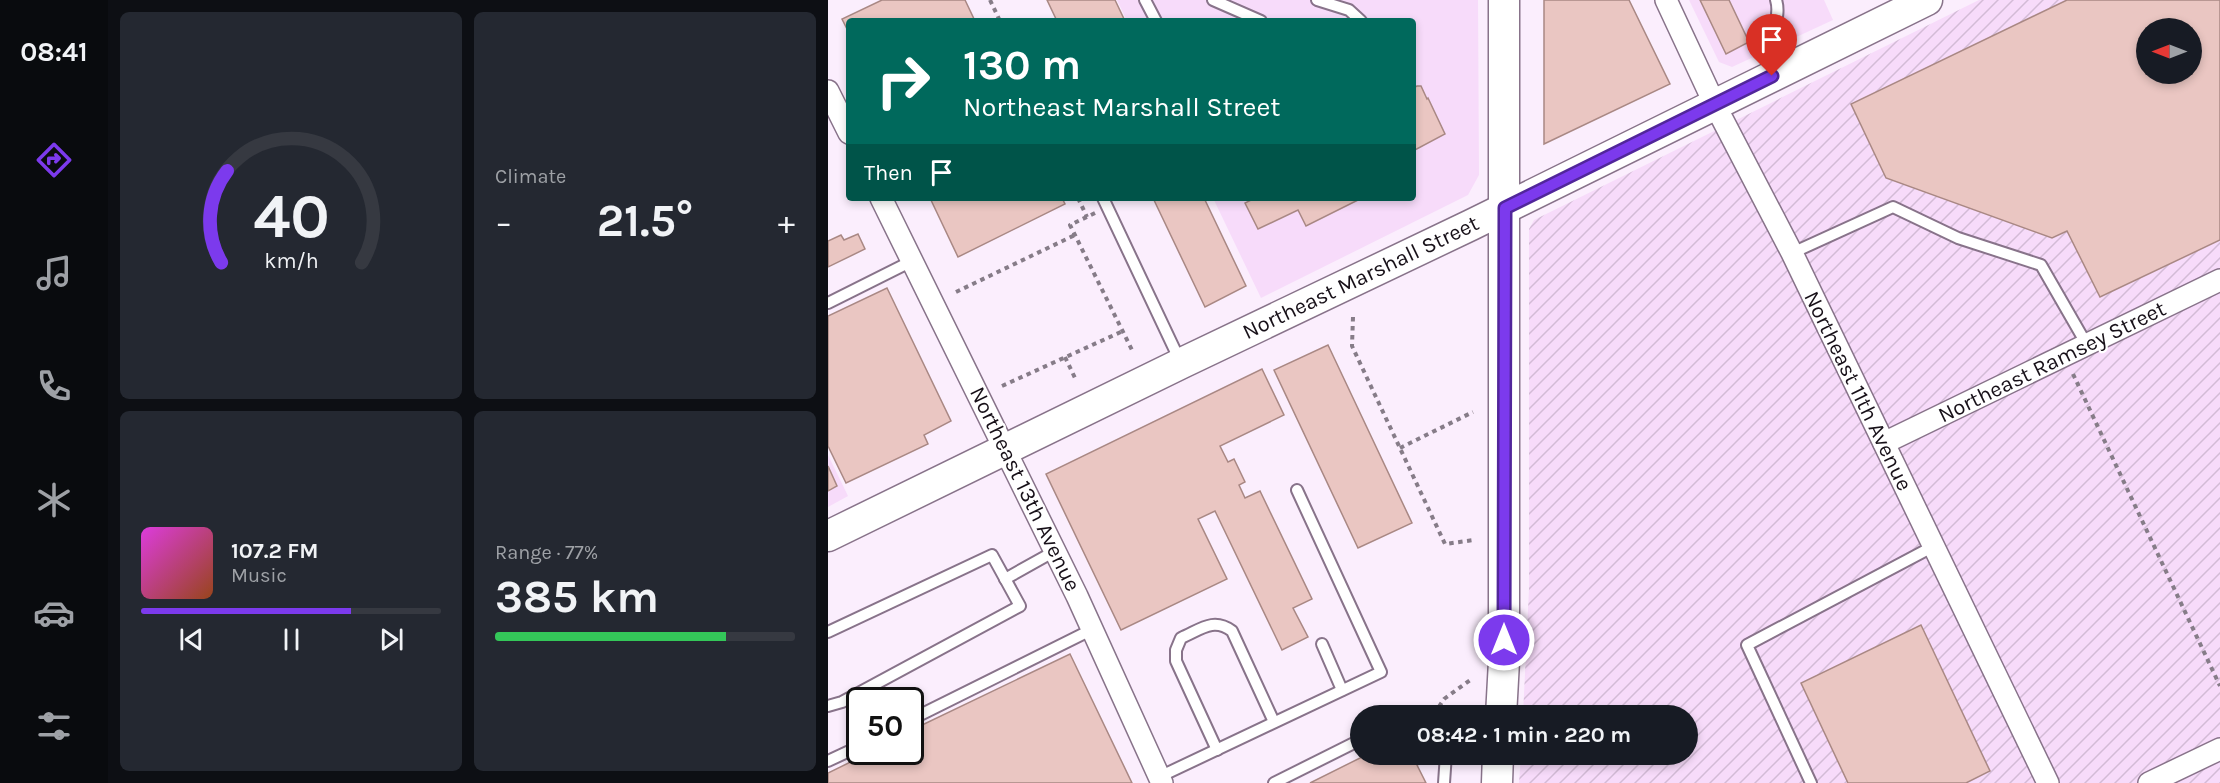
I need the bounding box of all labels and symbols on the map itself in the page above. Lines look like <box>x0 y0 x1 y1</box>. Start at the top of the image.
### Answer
pin <box>1746 14 1797 76</box>
north arrow <box>2136 18 2202 84</box>
street label: Northeast Marshall Street <box>1238 210 1483 345</box>
street label: Northeast 11th Avenue <box>1798 287 1918 495</box>
street label: Northeast Ramsey Street <box>1934 296 2170 428</box>
street label: Northeast 13th Avenue <box>964 382 1086 596</box>
position arrow <box>1472 608 1536 672</box>
speed limit sign: 50 <box>846 687 924 765</box>

